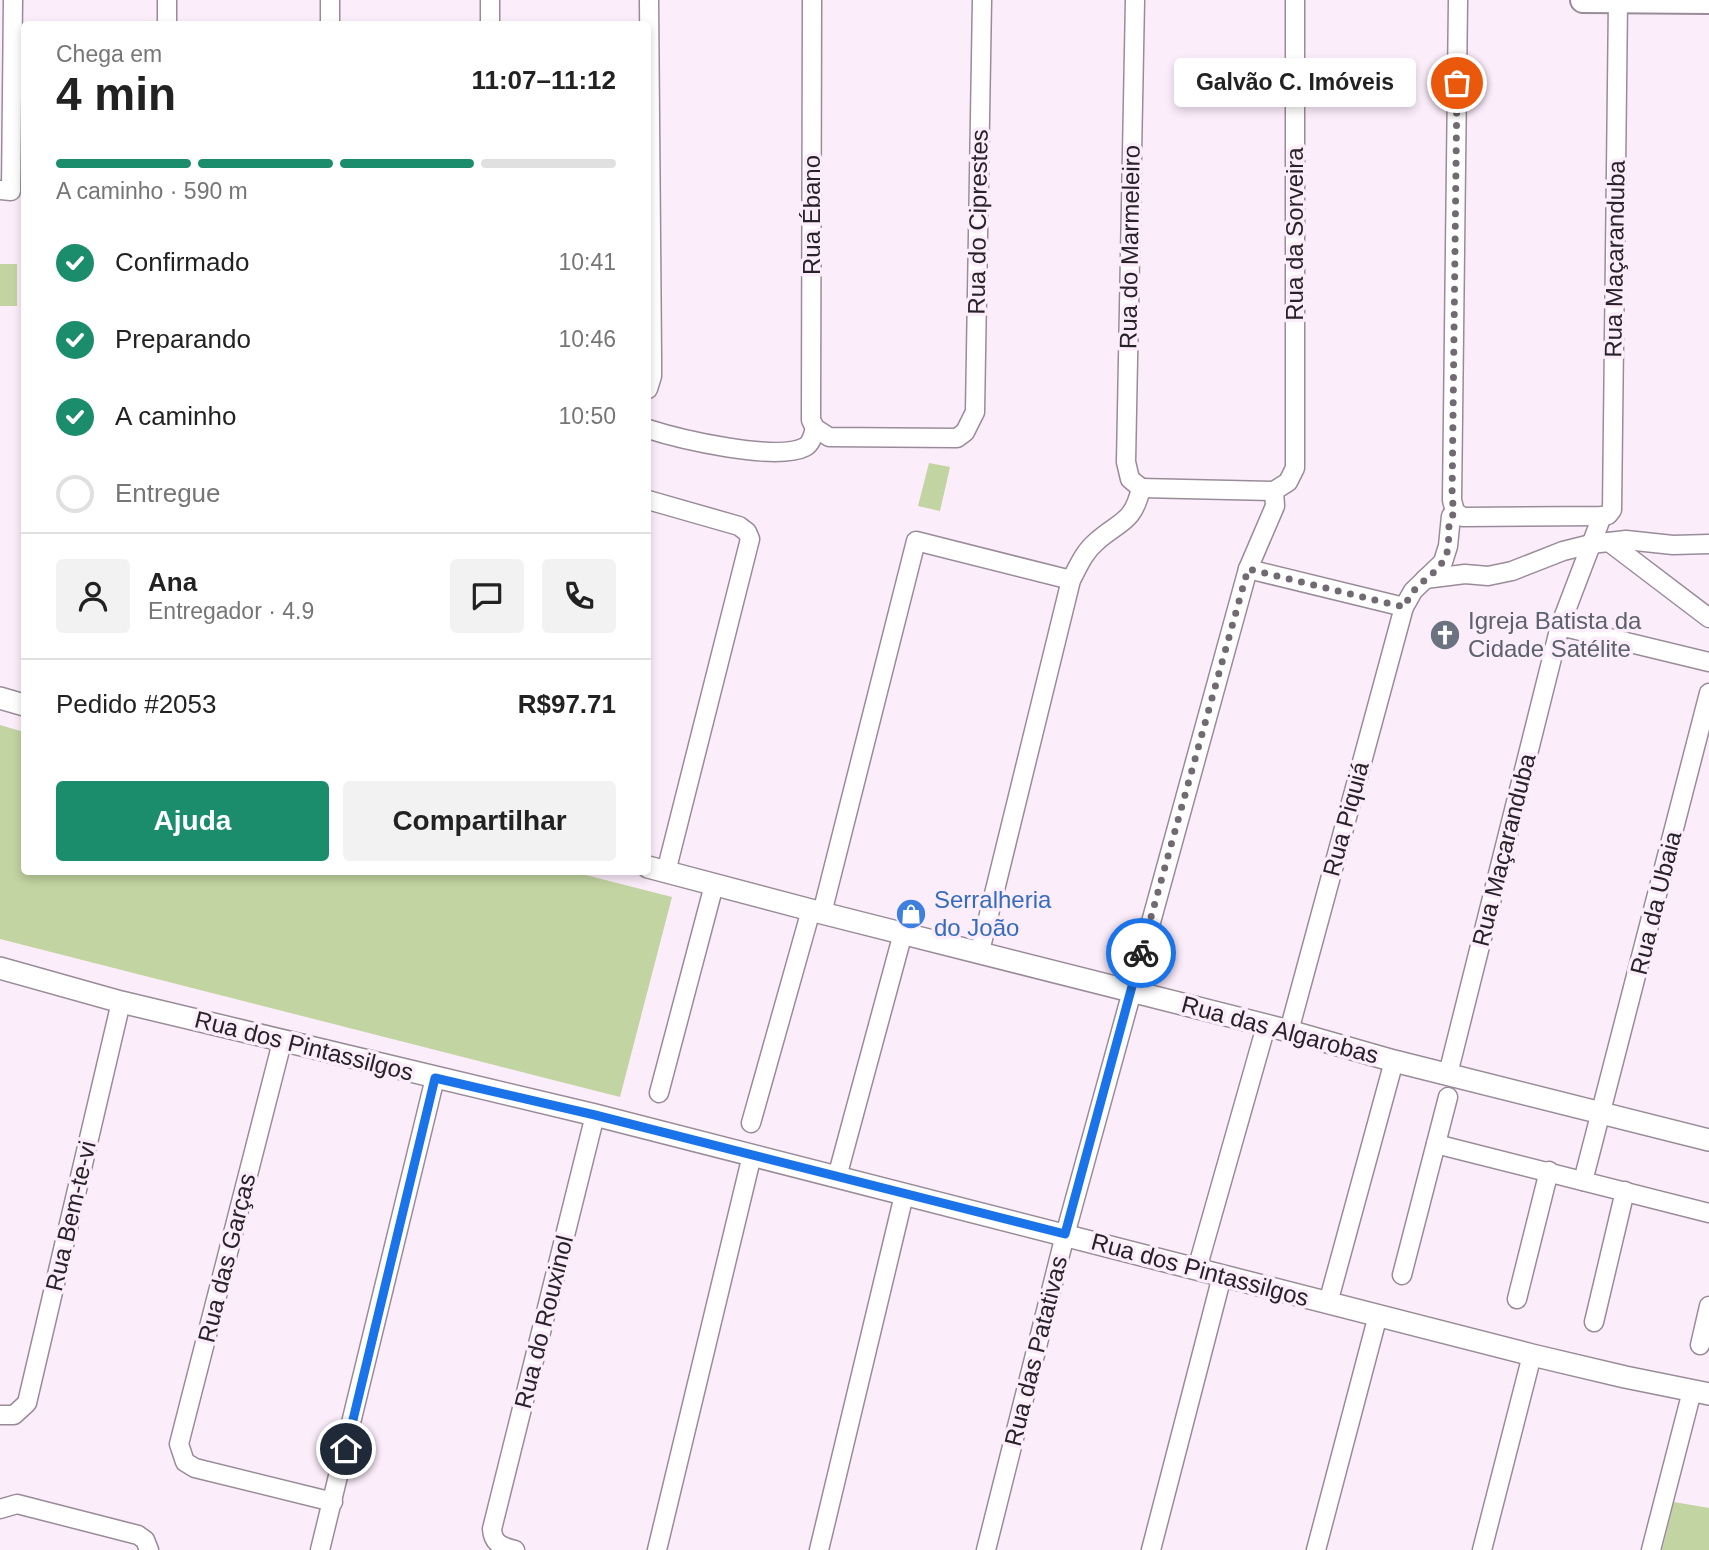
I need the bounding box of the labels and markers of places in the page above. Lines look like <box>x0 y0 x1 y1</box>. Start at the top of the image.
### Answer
pin <box>1427 53 1487 113</box>
callout: Galvão C. Imóveis <box>1174 58 1415 108</box>
place label: Igreja Batista da Cidade Satélite <box>1468 607 1642 662</box>
church icon: Igreja Batista da Cidade Satélite <box>1428 618 1462 652</box>
place label: Serralheria do João <box>934 886 1052 941</box>
shop icon: Serralheria do João <box>894 897 928 931</box>
pin <box>316 1419 376 1479</box>

